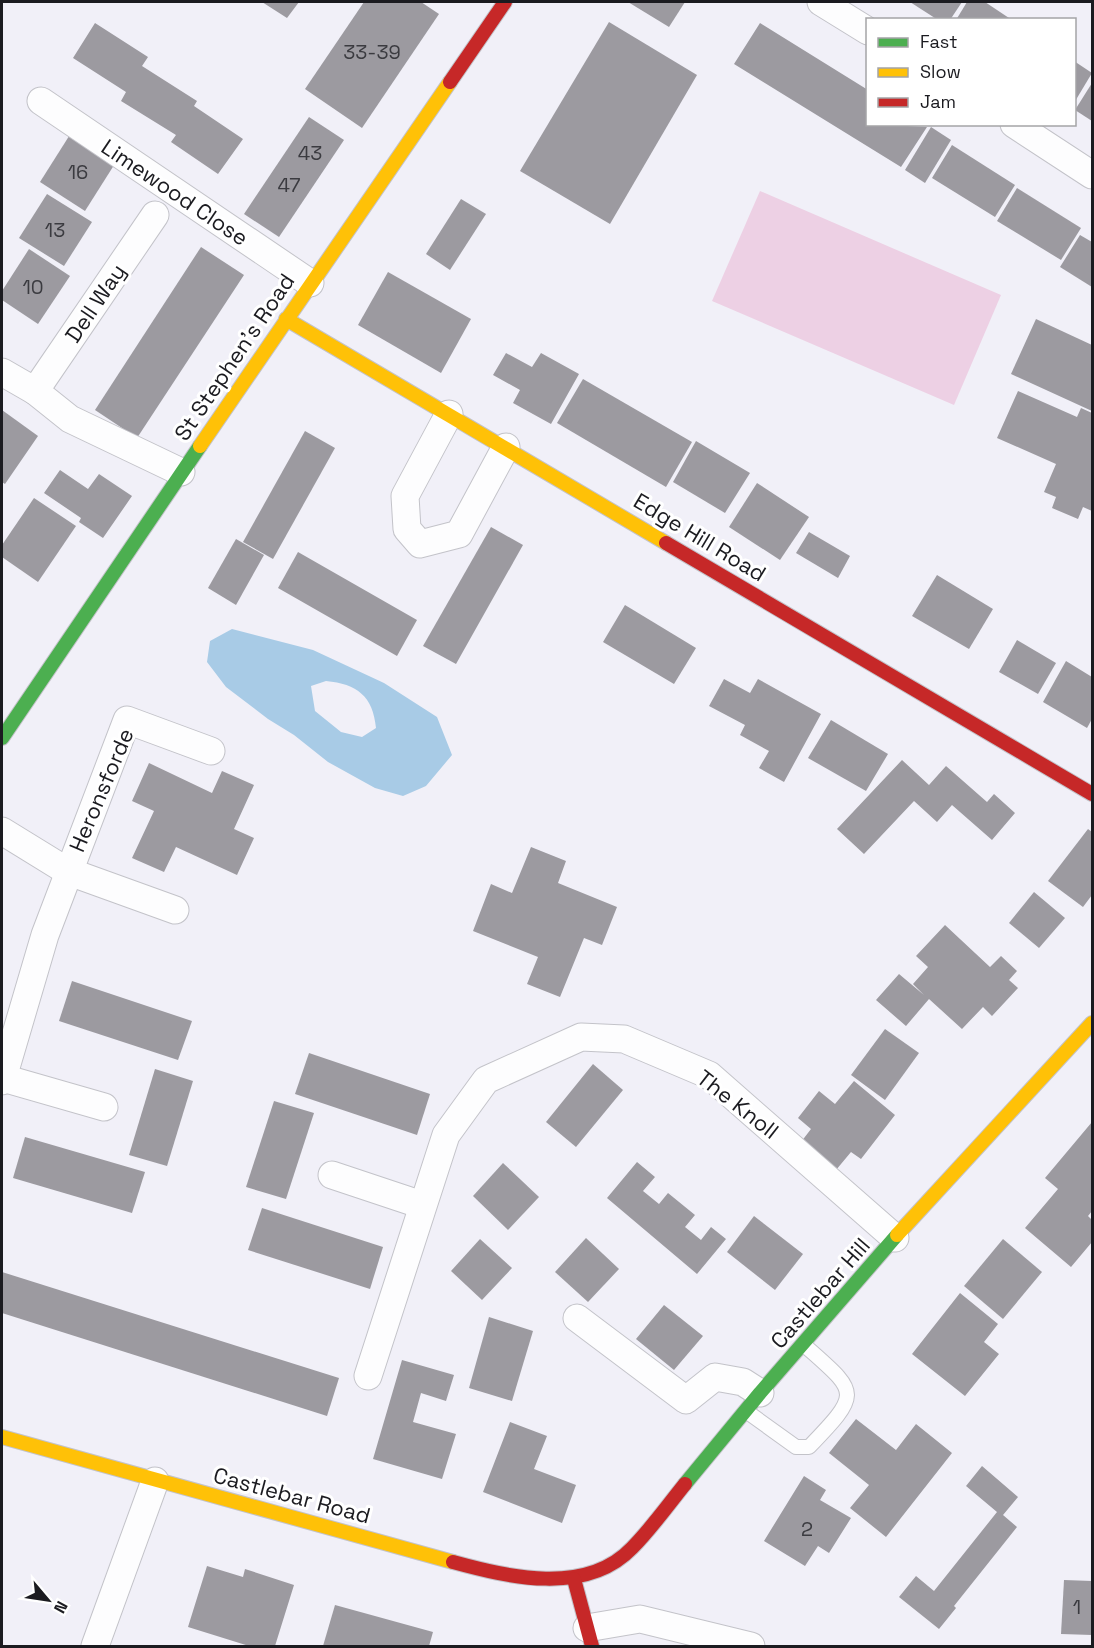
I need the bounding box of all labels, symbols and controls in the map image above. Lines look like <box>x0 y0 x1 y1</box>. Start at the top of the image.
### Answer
legend <box>866 18 1076 126</box>
text: Fast <box>920 30 957 53</box>
house number: 33-39 <box>343 39 401 65</box>
text: Slow <box>920 60 961 83</box>
text: Jam <box>920 90 956 113</box>
street label: Limewood Close <box>96 133 254 251</box>
house number: 43 <box>298 140 322 166</box>
house number: 16 <box>68 159 88 185</box>
house number: 47 <box>277 172 301 198</box>
house number: 13 <box>45 217 65 243</box>
street label: Dell Way <box>59 258 131 348</box>
street label: St Stephen's Road <box>168 268 300 446</box>
house number: 10 <box>22 274 44 300</box>
street label: Edge Hill Road <box>629 486 771 588</box>
street label: Heronsforde <box>62 724 140 856</box>
street label: The Knoll <box>691 1063 785 1145</box>
street label: Castlebar Hill <box>764 1232 876 1354</box>
street label: Castlebar Road <box>210 1461 374 1529</box>
house number: 2 <box>801 1516 813 1542</box>
north arrow <box>18 1570 78 1630</box>
house number: 1 <box>1073 1594 1081 1620</box>
text: N <box>49 1597 72 1617</box>

